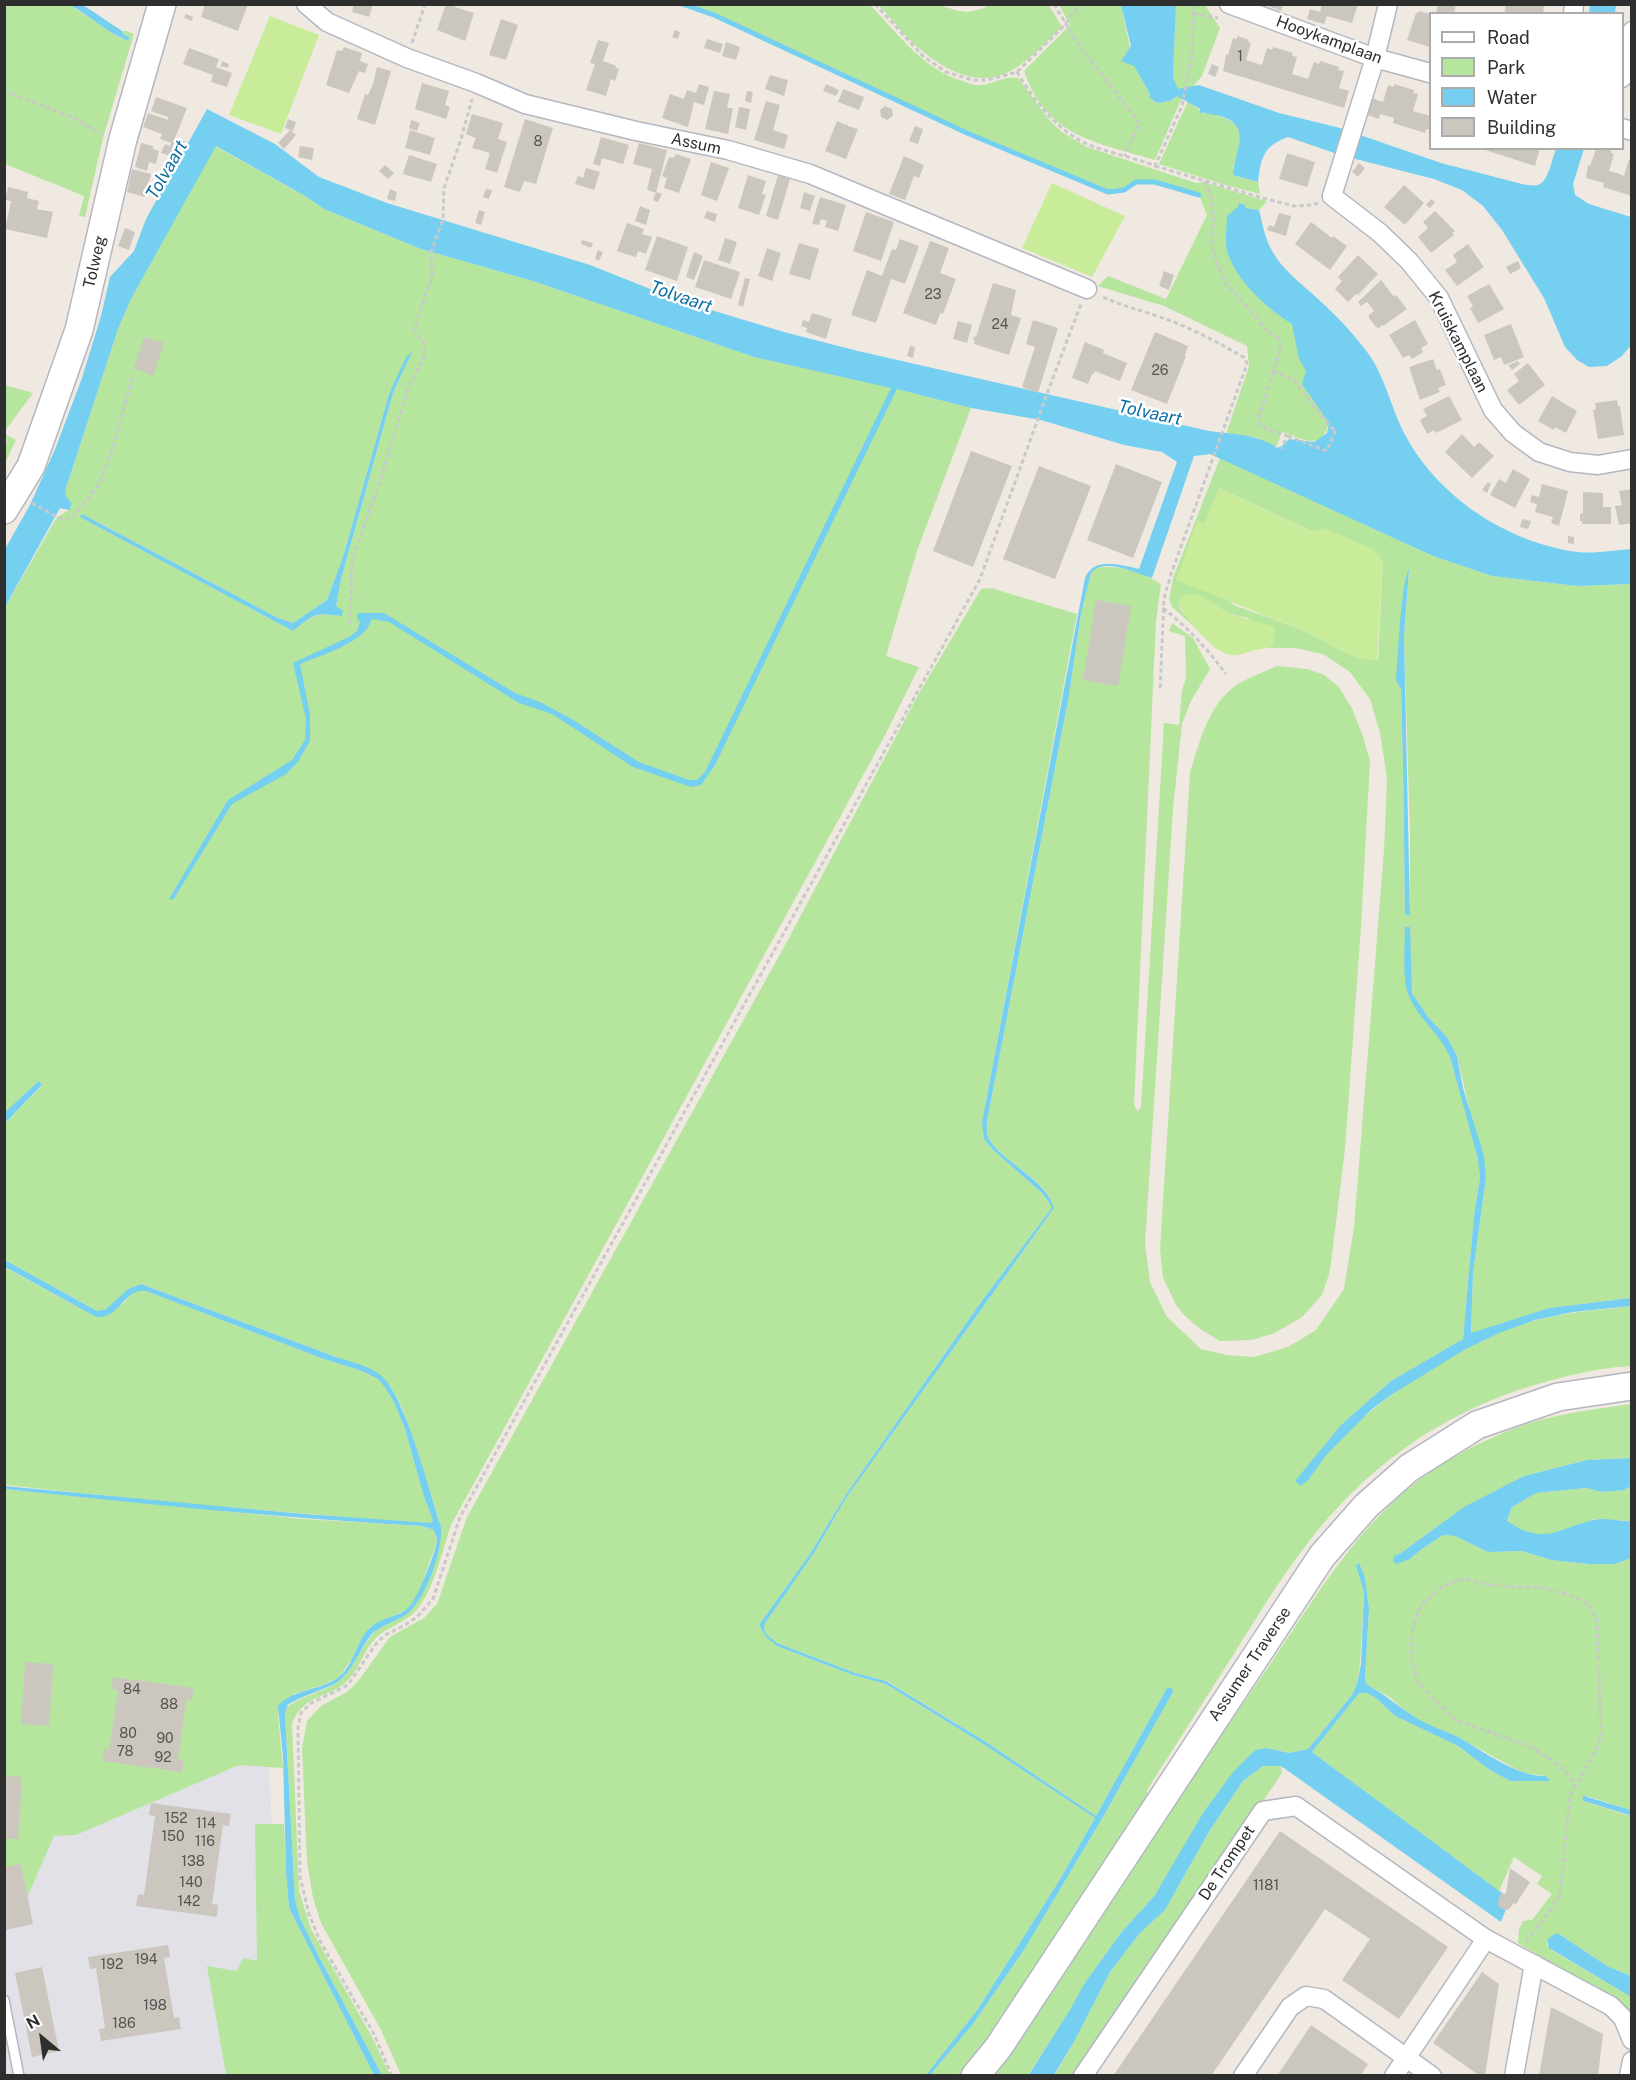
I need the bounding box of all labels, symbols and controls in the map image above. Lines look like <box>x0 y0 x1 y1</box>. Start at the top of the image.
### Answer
street label: Hooykamplaan <box>1273 12 1385 68</box>
legend <box>1429 12 1624 150</box>
text: Road <box>1487 27 1530 48</box>
house number: 1 <box>1237 49 1243 65</box>
text: Park <box>1487 57 1525 78</box>
text: Water <box>1487 87 1537 108</box>
text: Building <box>1487 117 1556 138</box>
street label: Assum <box>669 129 723 159</box>
house number: 8 <box>533 134 543 150</box>
water label: Tolvaart <box>141 137 193 203</box>
street label: Tolweg <box>80 234 110 290</box>
water label: Tolvaart <box>647 276 715 318</box>
house number: 23 <box>924 287 942 303</box>
street label: Kruiskamplaan <box>1424 288 1492 396</box>
house number: 24 <box>991 317 1009 333</box>
house number: 26 <box>1151 363 1169 379</box>
water label: Tolvaart <box>1116 396 1184 430</box>
street label: Assumer Traverse <box>1205 1603 1295 1725</box>
house number: 84 <box>123 1682 141 1698</box>
house number: 88 <box>160 1697 178 1713</box>
house number: 80 <box>119 1726 137 1742</box>
house number: 90 <box>156 1731 174 1747</box>
house number: 78 <box>116 1744 134 1760</box>
house number: 92 <box>154 1750 172 1766</box>
house number: 152 <box>164 1811 188 1827</box>
house number: 114 <box>196 1816 216 1832</box>
street label: De Trompet <box>1195 1822 1259 1904</box>
house number: 150 <box>161 1829 185 1845</box>
house number: 116 <box>195 1834 215 1850</box>
house number: 138 <box>181 1854 205 1870</box>
house number: 140 <box>179 1875 203 1891</box>
house number: 1181 <box>1253 1878 1279 1894</box>
house number: 142 <box>178 1894 200 1910</box>
house number: 194 <box>134 1952 158 1968</box>
house number: 192 <box>101 1957 123 1973</box>
house number: 198 <box>143 1998 167 2014</box>
north arrow <box>12 2008 72 2068</box>
text: N <box>23 2010 43 2033</box>
house number: 186 <box>112 2016 136 2032</box>

